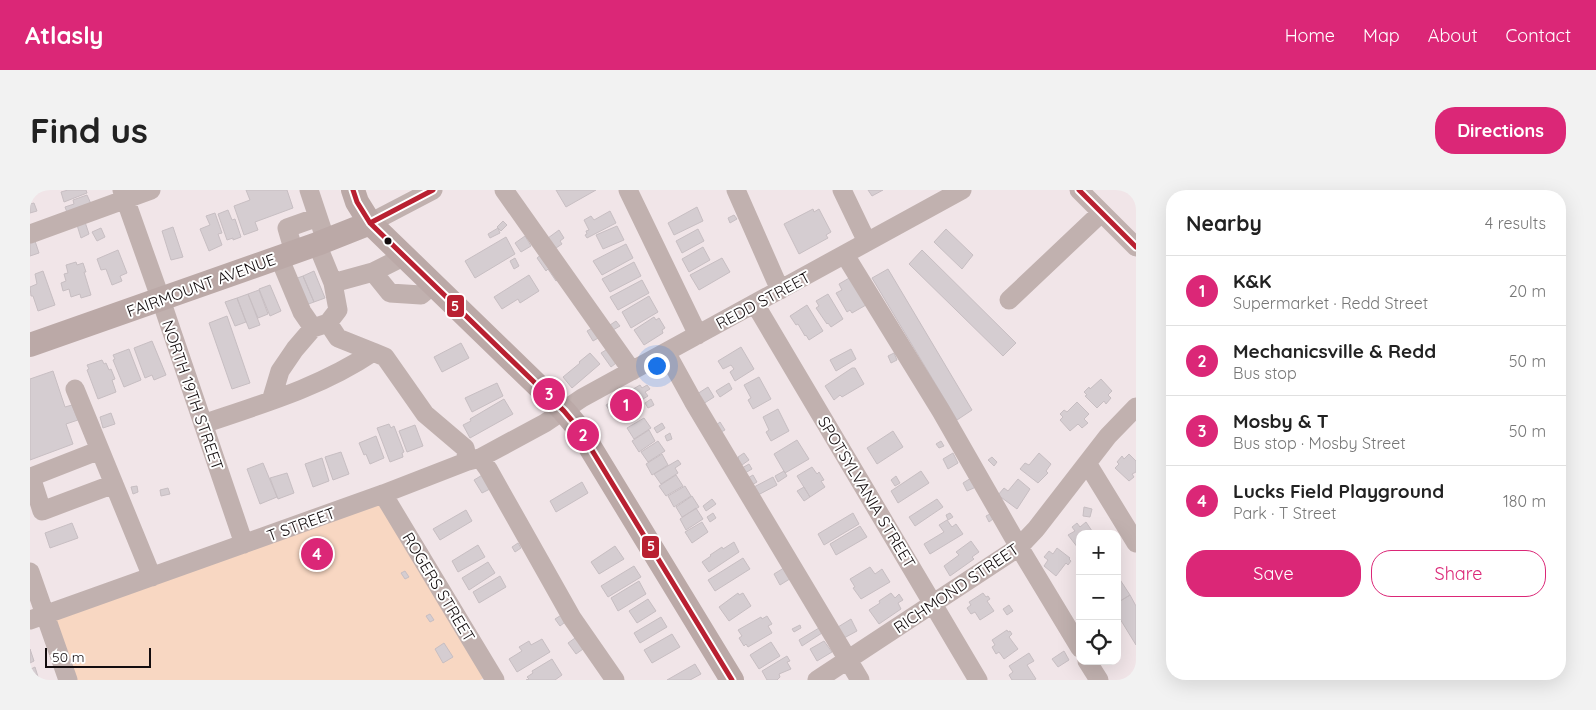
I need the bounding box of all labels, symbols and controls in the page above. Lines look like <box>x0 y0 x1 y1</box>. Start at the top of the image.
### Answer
text: Atlasly <box>25 20 103 50</box>
text: Home <box>1285 24 1335 47</box>
text: Map <box>1363 24 1400 47</box>
text: About <box>1428 24 1478 47</box>
text: Contact <box>1506 24 1571 47</box>
button: Directions <box>1435 107 1566 154</box>
text: Find us <box>30 108 148 152</box>
text: Nearby <box>1186 210 1262 236</box>
text: 4 results <box>1485 213 1546 233</box>
unlabelled marker <box>383 236 393 246</box>
street label: FAIRMOUNT AVENUE <box>124 249 278 321</box>
street label: REDD STREET <box>712 267 814 333</box>
text: K&K <box>1233 269 1271 293</box>
text: 1 <box>1199 281 1205 301</box>
text: 20 m <box>1509 281 1546 301</box>
text: Supermarket · Redd Street <box>1233 293 1428 313</box>
line badge: 5 <box>446 294 465 318</box>
text: 5 <box>451 297 459 315</box>
street label: NORTH 19TH STREET <box>158 317 228 473</box>
text: Mechanicsville & Redd <box>1233 339 1436 363</box>
text: 2 <box>1197 351 1207 371</box>
text: 50 m <box>1509 351 1546 371</box>
your location <box>644 353 670 379</box>
text: Bus stop <box>1233 363 1297 383</box>
pin: 3 <box>533 375 565 413</box>
pin: 1 <box>610 386 642 424</box>
text: Mosby & T <box>1233 409 1329 433</box>
street label: SPOTSYLVANIA STREET <box>814 412 920 572</box>
pin: 2 <box>567 416 599 454</box>
text: 3 <box>1198 421 1206 441</box>
text: 50 m <box>1509 421 1546 441</box>
text: Bus stop · Mosby Street <box>1233 433 1406 453</box>
text: Lucks Field Playground <box>1233 479 1444 503</box>
text: 4 <box>1197 491 1207 511</box>
text: 180 m <box>1503 491 1546 511</box>
street label: T STREET <box>264 502 338 546</box>
text: Park · T Street <box>1233 503 1337 523</box>
street label: ROGERS STREET <box>398 529 480 646</box>
map controls <box>1076 530 1121 665</box>
button: + <box>1076 530 1121 575</box>
pin: 4 <box>301 535 333 573</box>
line badge: 5 <box>641 535 660 559</box>
text: 5 <box>647 537 655 555</box>
street label: RICHMOND STREET <box>890 538 1023 637</box>
button: Save <box>1186 550 1361 597</box>
button: Share <box>1371 550 1546 597</box>
button: − <box>1076 575 1121 620</box>
button: locate <box>1076 620 1121 665</box>
scale bar <box>45 645 151 668</box>
text: 50 m <box>52 648 85 666</box>

